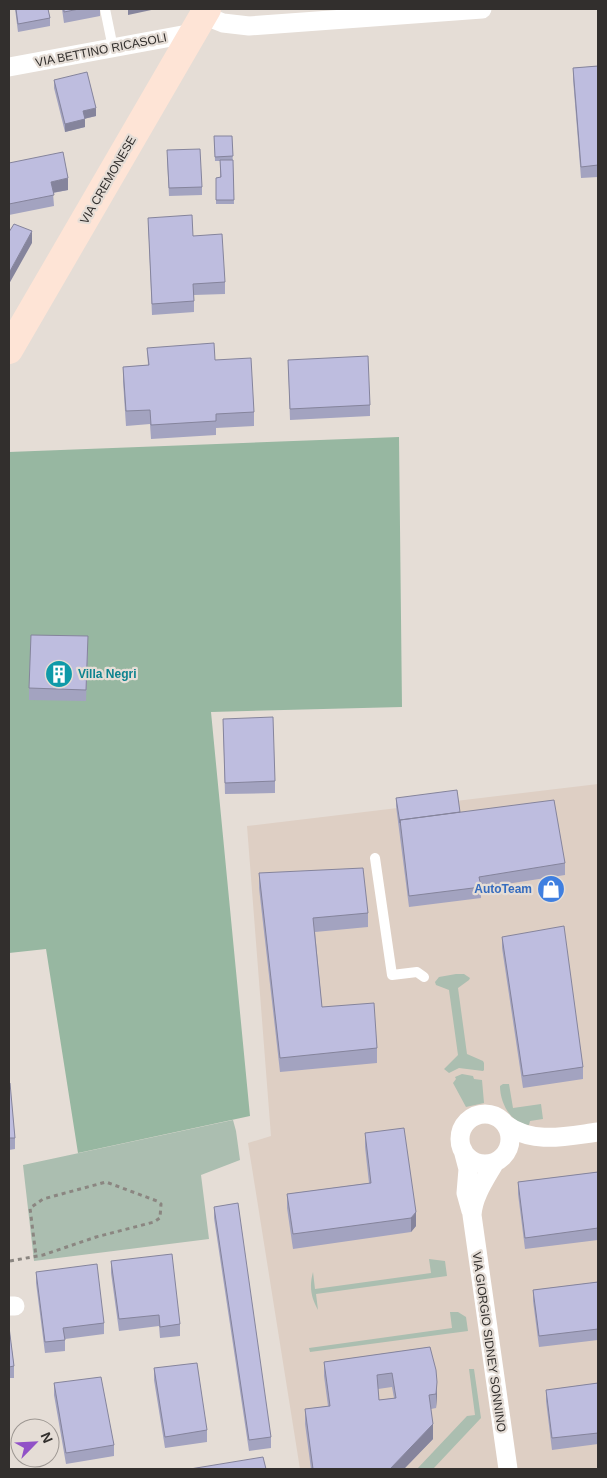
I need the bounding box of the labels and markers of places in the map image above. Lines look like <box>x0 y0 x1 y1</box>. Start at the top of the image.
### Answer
building icon: Villa Negri <box>44 659 74 689</box>
place label: Villa Negri <box>78 667 136 681</box>
shop icon: AutoTeam <box>536 874 566 904</box>
place label: AutoTeam <box>474 882 532 896</box>

